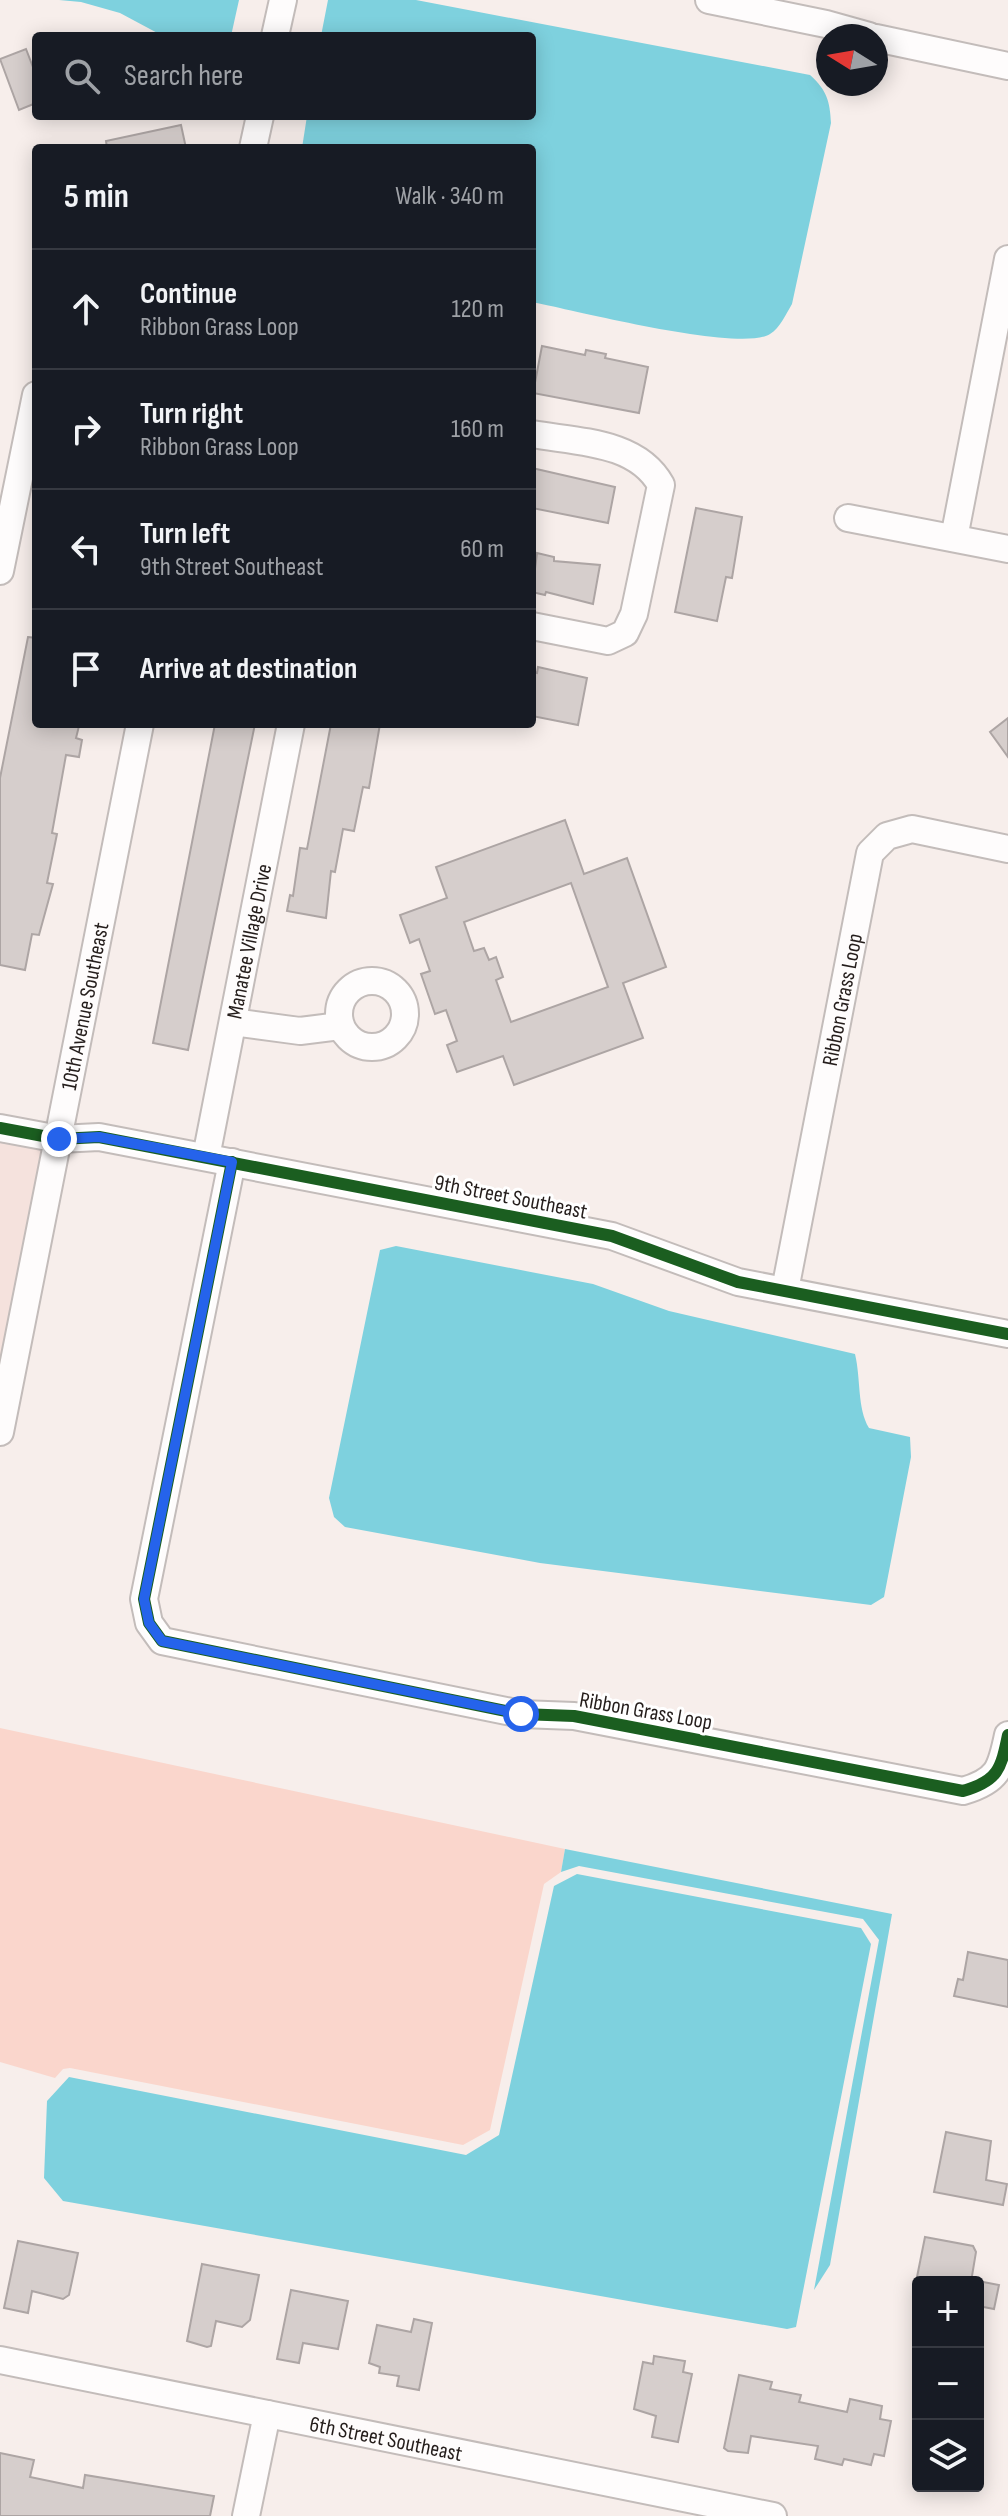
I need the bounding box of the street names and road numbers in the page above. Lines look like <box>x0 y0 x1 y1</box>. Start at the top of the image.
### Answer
street label: Manatee Village Drive <box>221 862 278 1021</box>
street label: 10th Avenue Southeast <box>56 920 115 1093</box>
street label: Ribbon Grass Loop <box>817 931 869 1068</box>
street label: 9th Street Southeast <box>432 1169 590 1226</box>
street label: Ribbon Grass Loop <box>577 1687 714 1736</box>
street label: 6th Street Southeast <box>307 2411 465 2468</box>

